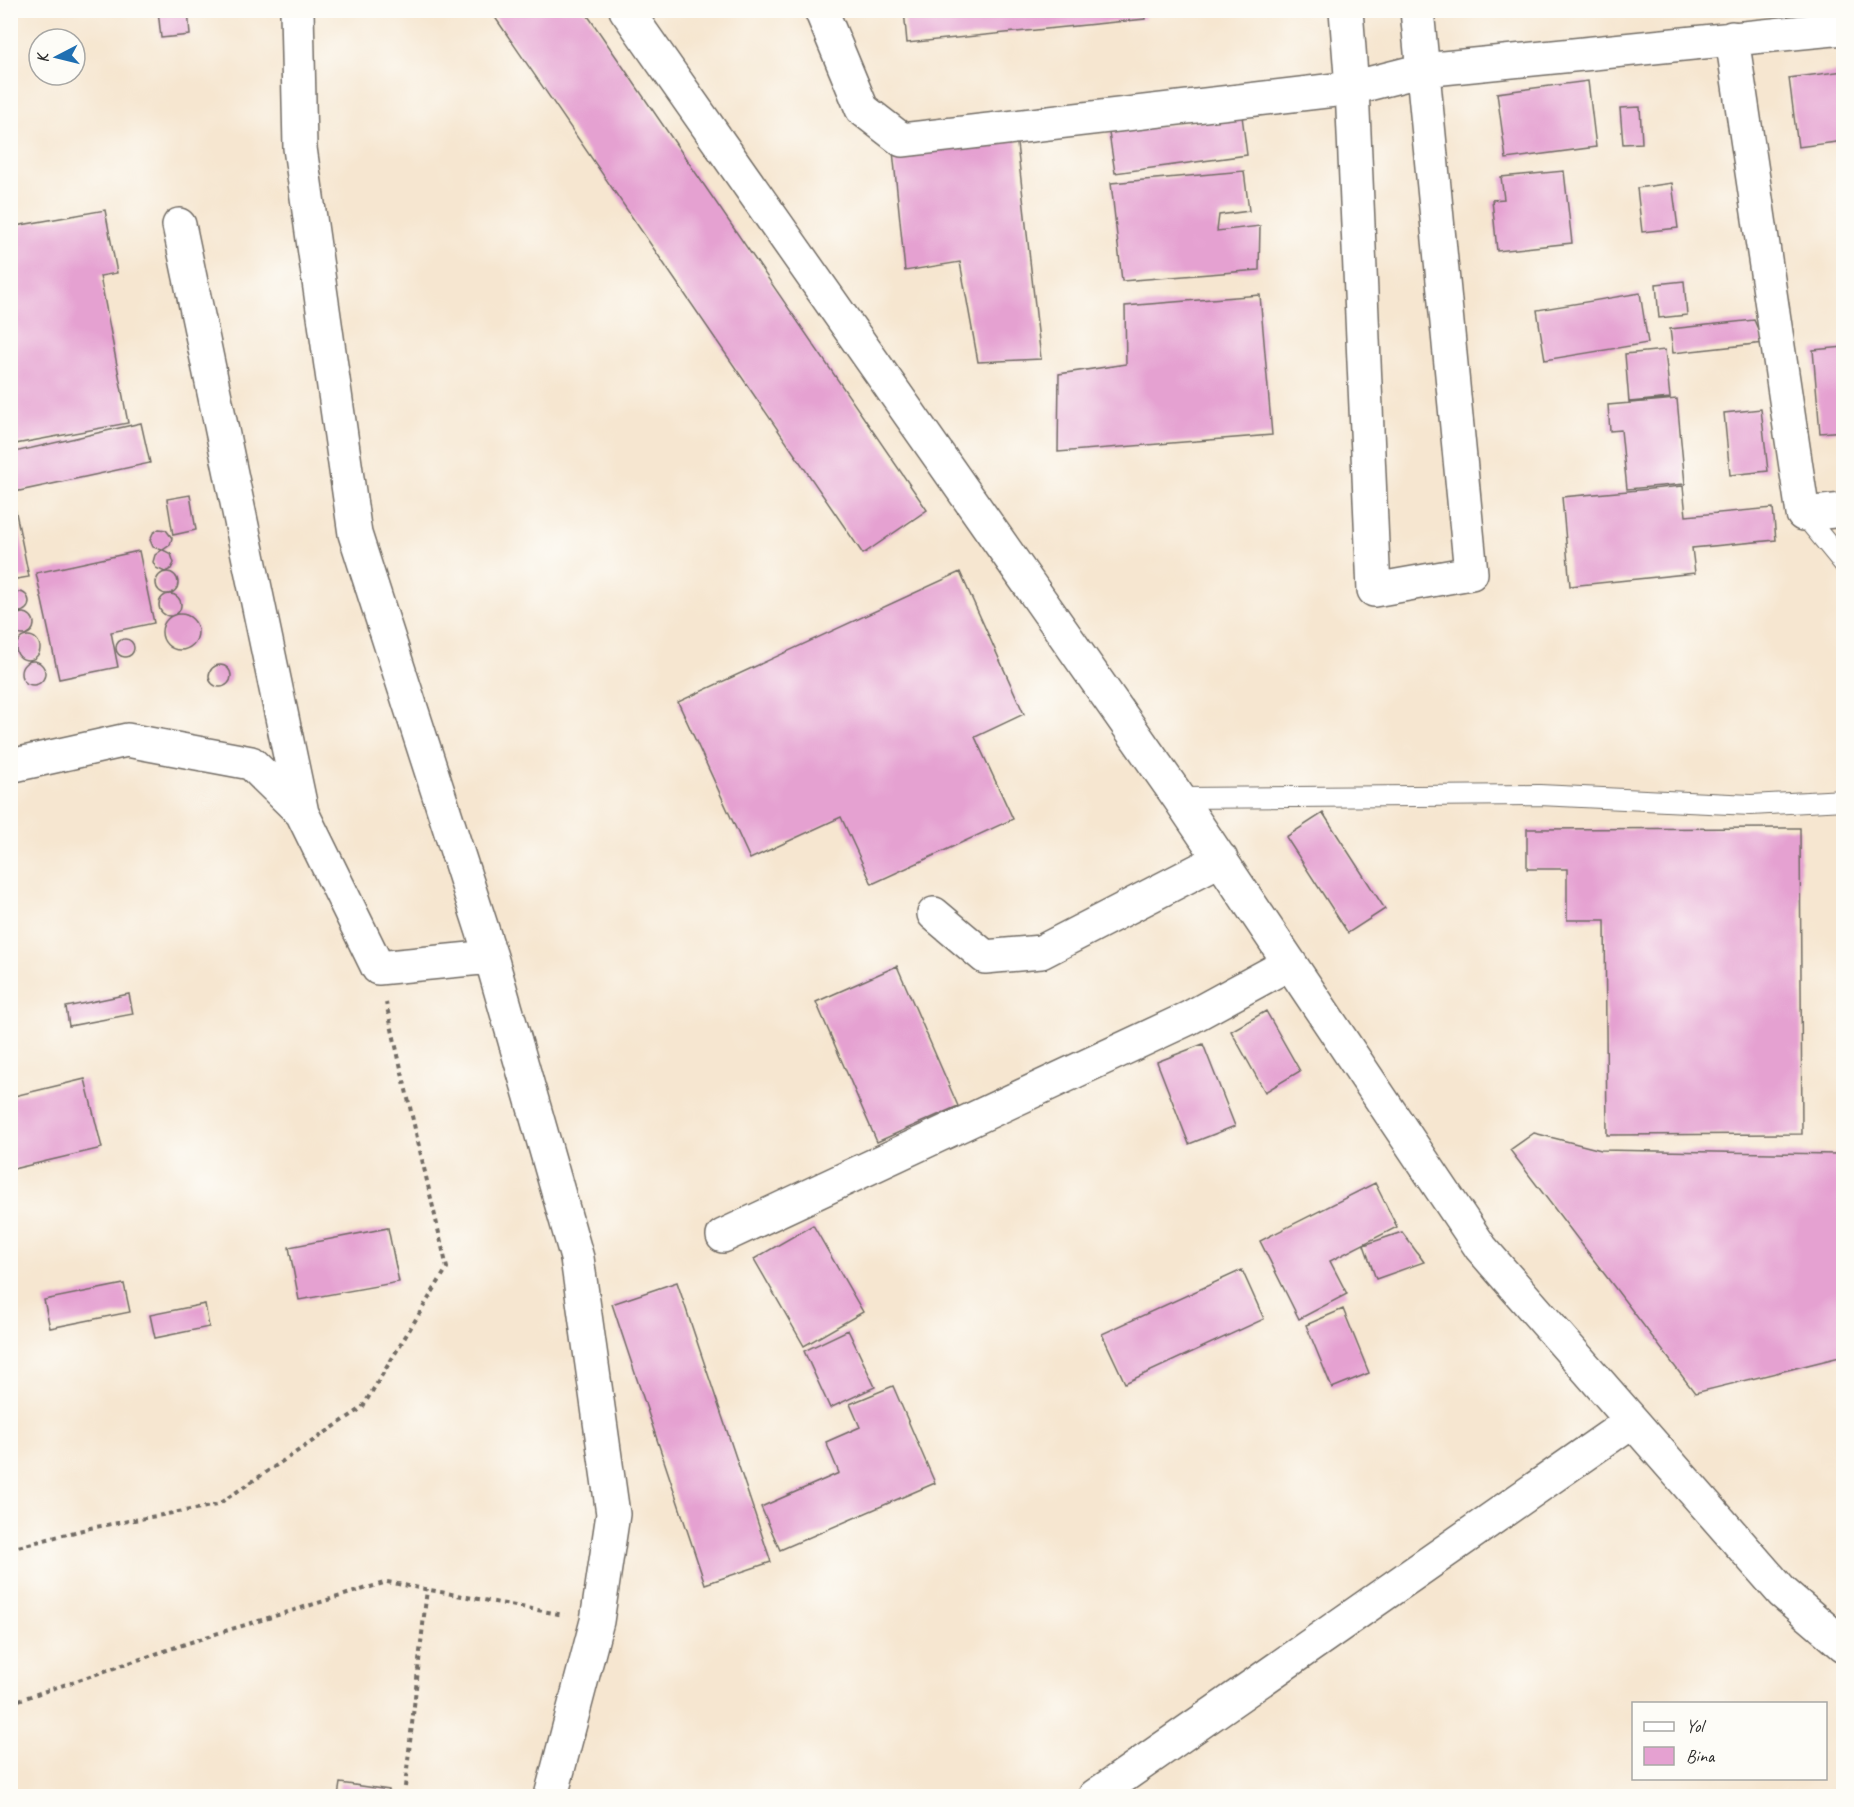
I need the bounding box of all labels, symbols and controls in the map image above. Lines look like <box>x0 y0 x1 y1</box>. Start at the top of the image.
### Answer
north arrow <box>27 27 87 87</box>
text: K <box>32 50 54 64</box>
legend <box>1632 1702 1827 1780</box>
text: Yol <box>1686 1715 1706 1737</box>
text: Bina <box>1686 1745 1716 1767</box>

